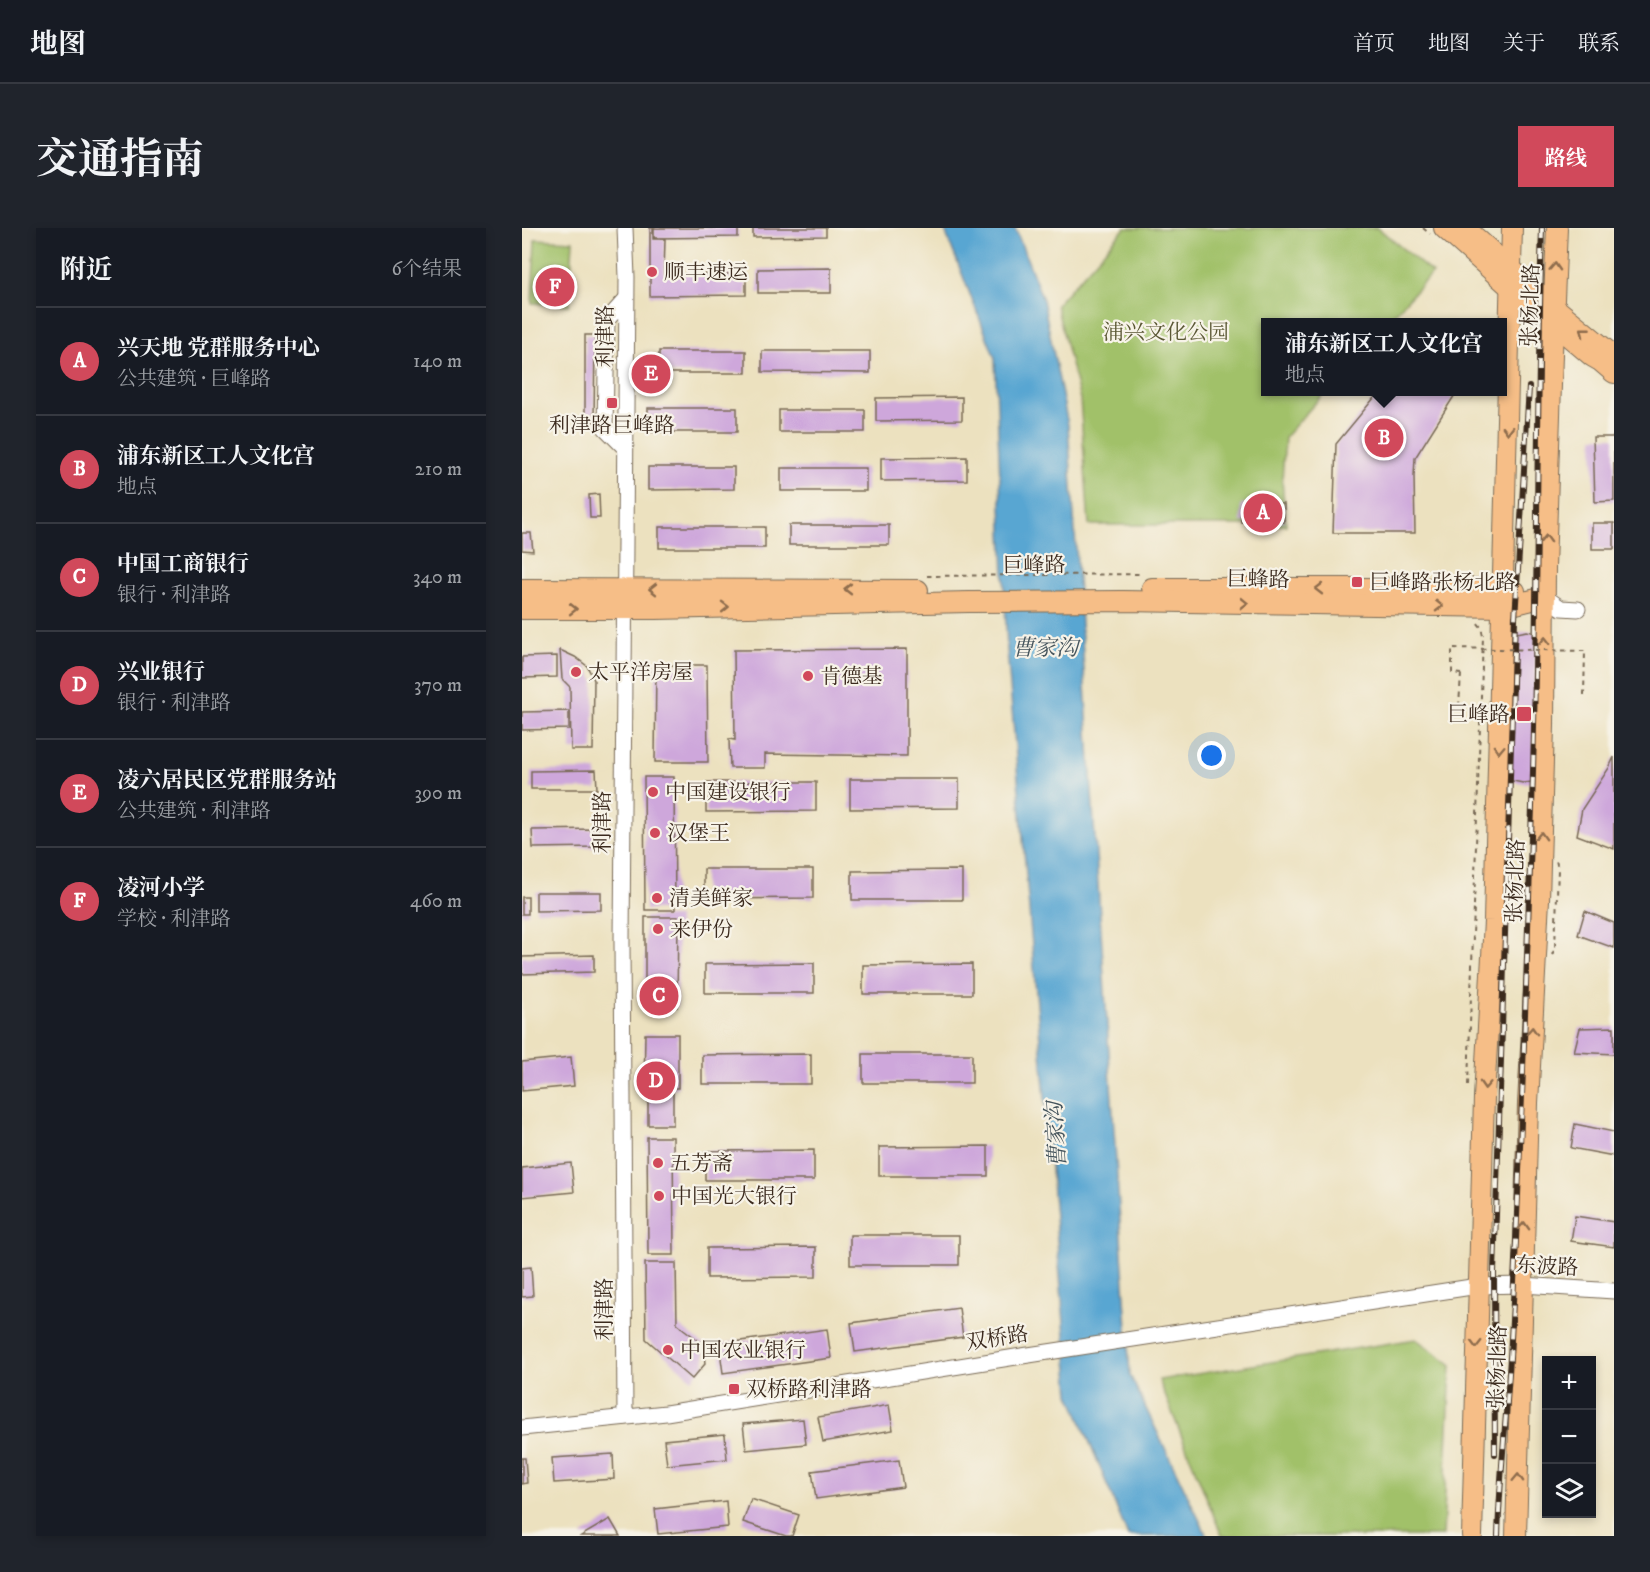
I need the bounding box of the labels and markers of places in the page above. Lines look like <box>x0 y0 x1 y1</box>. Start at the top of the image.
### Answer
place label: 顺丰速运 <box>664 260 748 286</box>
pin: F <box>536 264 574 310</box>
marker: 顺丰速运 <box>645 265 659 279</box>
pin: E <box>632 352 670 396</box>
marker: 利津路巨峰路 <box>605 396 619 410</box>
place label: 利津路巨峰路 <box>549 413 675 439</box>
pin: B <box>1364 416 1404 460</box>
pin: A <box>1244 490 1282 536</box>
place label: 巨峰路张杨北路 <box>1369 570 1516 596</box>
marker: 巨峰路张杨北路 <box>1350 575 1364 589</box>
place label: 太平洋房屋 <box>588 660 693 686</box>
place label: 肯德基 <box>820 664 883 690</box>
marker: 太平洋房屋 <box>569 665 583 679</box>
marker: 肯德基 <box>801 669 815 683</box>
place label: 巨峰路 <box>1447 702 1510 728</box>
marker: 巨峰路 <box>1515 705 1533 723</box>
place label: 中国建设银行 <box>665 780 791 806</box>
marker: 中国建设银行 <box>646 785 660 799</box>
place label: 汉堡王 <box>667 821 730 847</box>
marker: 汉堡王 <box>648 826 662 840</box>
place label: 清美鲜家 <box>669 886 753 912</box>
marker: 清美鲜家 <box>650 891 664 905</box>
place label: 来伊份 <box>670 917 733 943</box>
marker: 来伊份 <box>651 922 665 936</box>
pin: C <box>640 974 678 1018</box>
pin: D <box>636 1058 676 1104</box>
place label: 五芳斋 <box>670 1151 733 1177</box>
marker: 五芳斋 <box>651 1156 665 1170</box>
place label: 中国光大银行 <box>671 1184 797 1210</box>
marker: 中国光大银行 <box>652 1189 666 1203</box>
place label: 中国农业银行 <box>680 1338 806 1364</box>
marker: 中国农业银行 <box>661 1343 675 1357</box>
place label: 双桥路利津路 <box>746 1377 872 1403</box>
marker: 双桥路利津路 <box>727 1382 741 1396</box>

